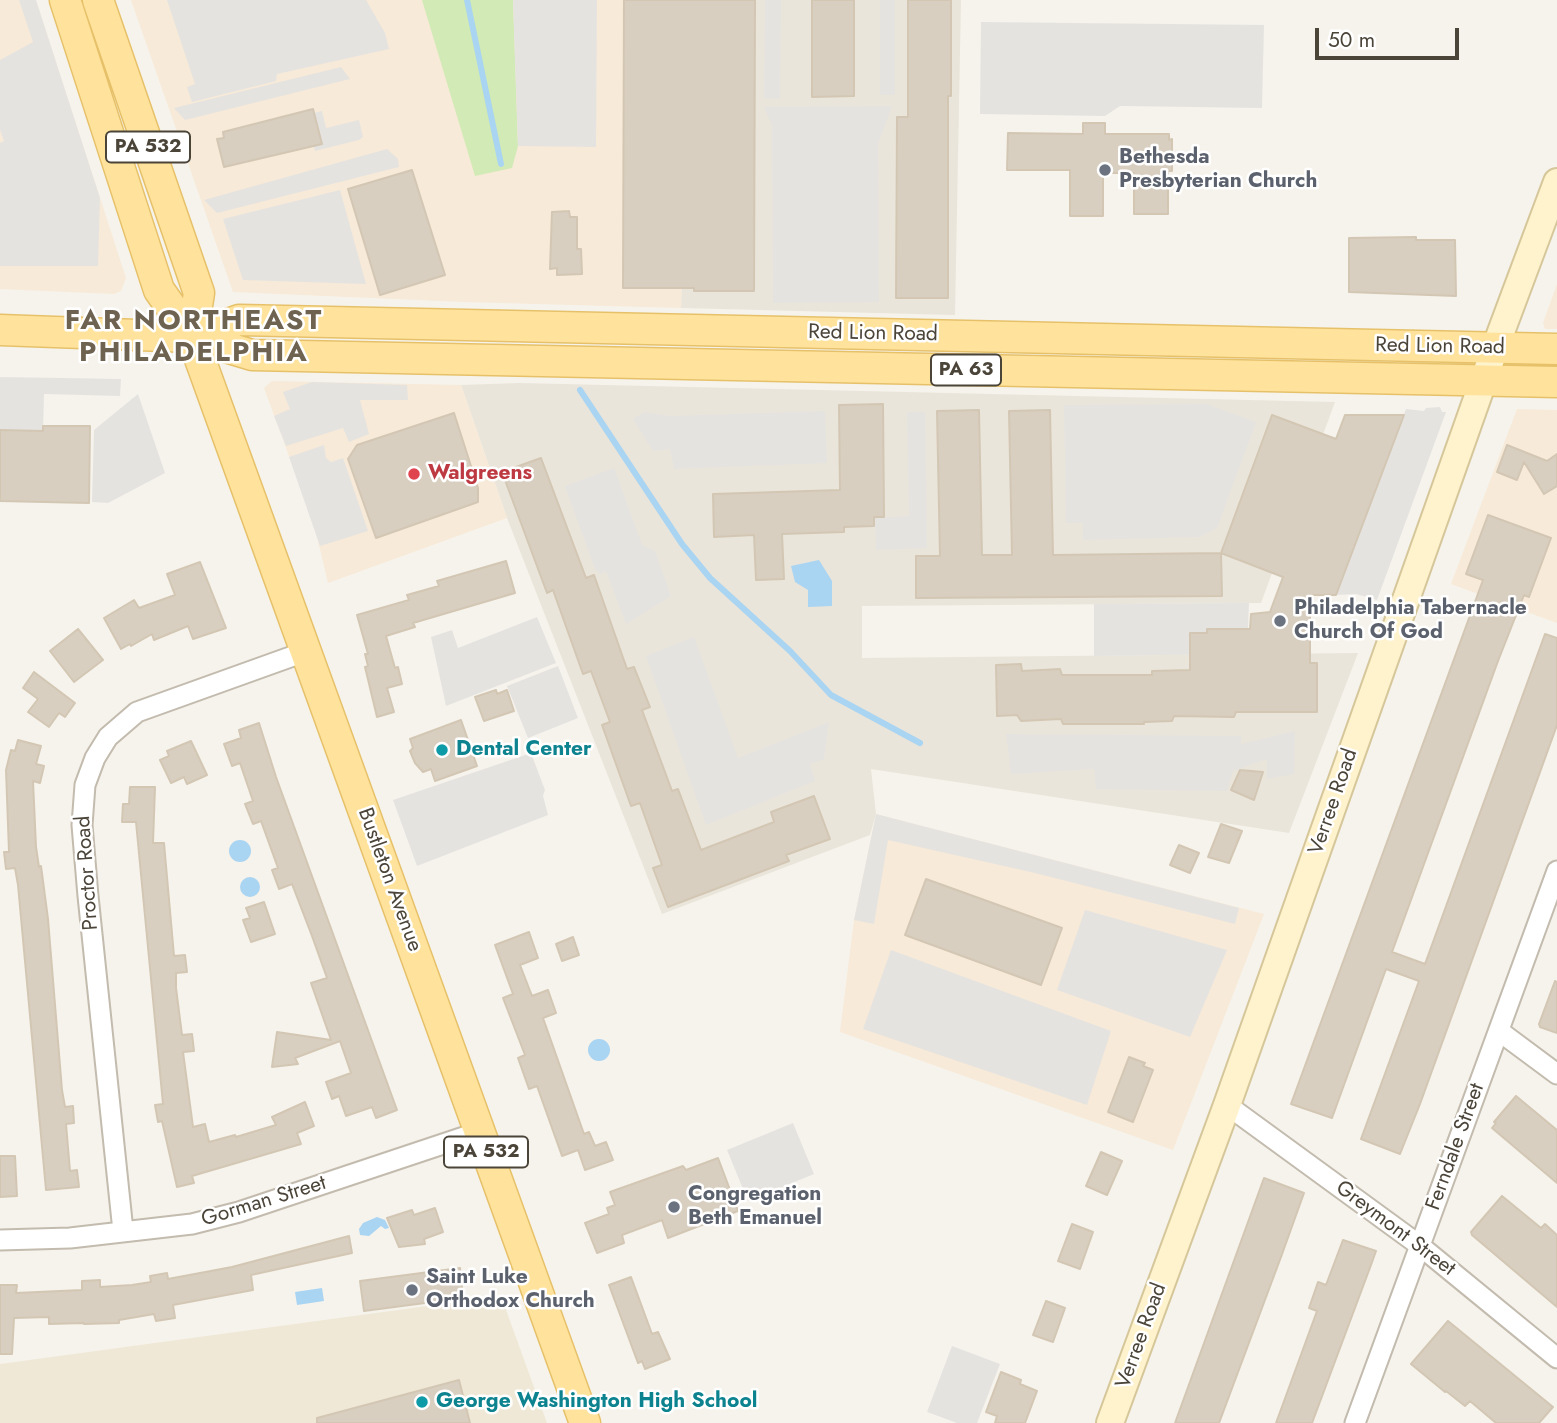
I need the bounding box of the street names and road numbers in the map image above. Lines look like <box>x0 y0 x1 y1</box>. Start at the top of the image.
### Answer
road number: PA 532 <box>106 132 190 162</box>
street label: Red Lion Road <box>808 320 938 348</box>
street label: Red Lion Road <box>1375 333 1505 361</box>
road number: PA 63 <box>931 354 1001 386</box>
street label: Verree Road <box>1304 746 1364 858</box>
street label: Bustleton Avenue <box>351 805 427 955</box>
street label: Proctor Road <box>71 815 105 931</box>
street label: Ferndale Street <box>1421 1080 1491 1214</box>
road number: PA 532 <box>444 1136 528 1168</box>
street label: Gorman Street <box>199 1171 329 1233</box>
street label: Greymont Street <box>1330 1176 1460 1282</box>
street label: Verree Road <box>1111 1280 1173 1392</box>

